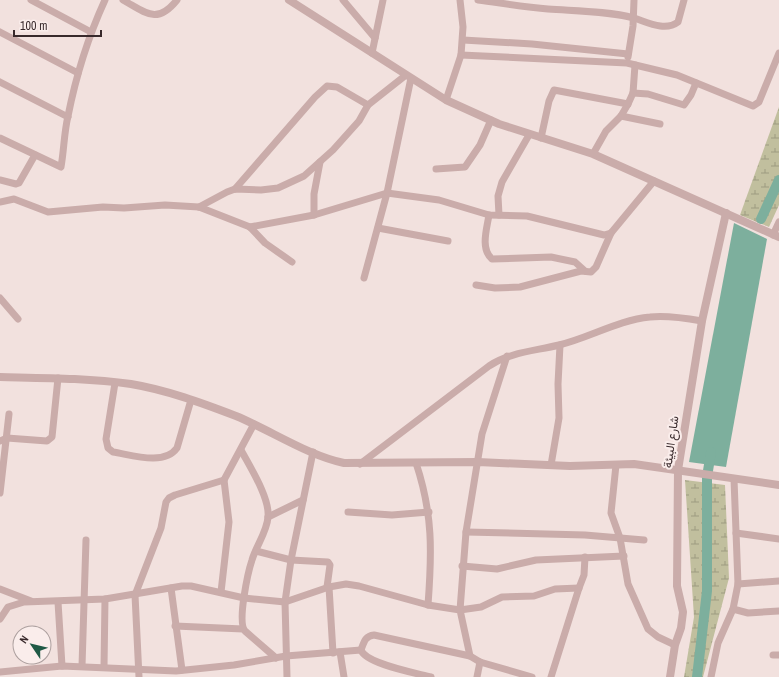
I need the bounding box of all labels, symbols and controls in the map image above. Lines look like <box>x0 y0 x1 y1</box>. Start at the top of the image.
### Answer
scale bar <box>14 12 101 38</box>
text: 100 m <box>20 18 47 34</box>
street label: شارع البيئة <box>659 415 684 469</box>
north arrow <box>12 625 52 665</box>
text: N <box>16 633 31 646</box>

